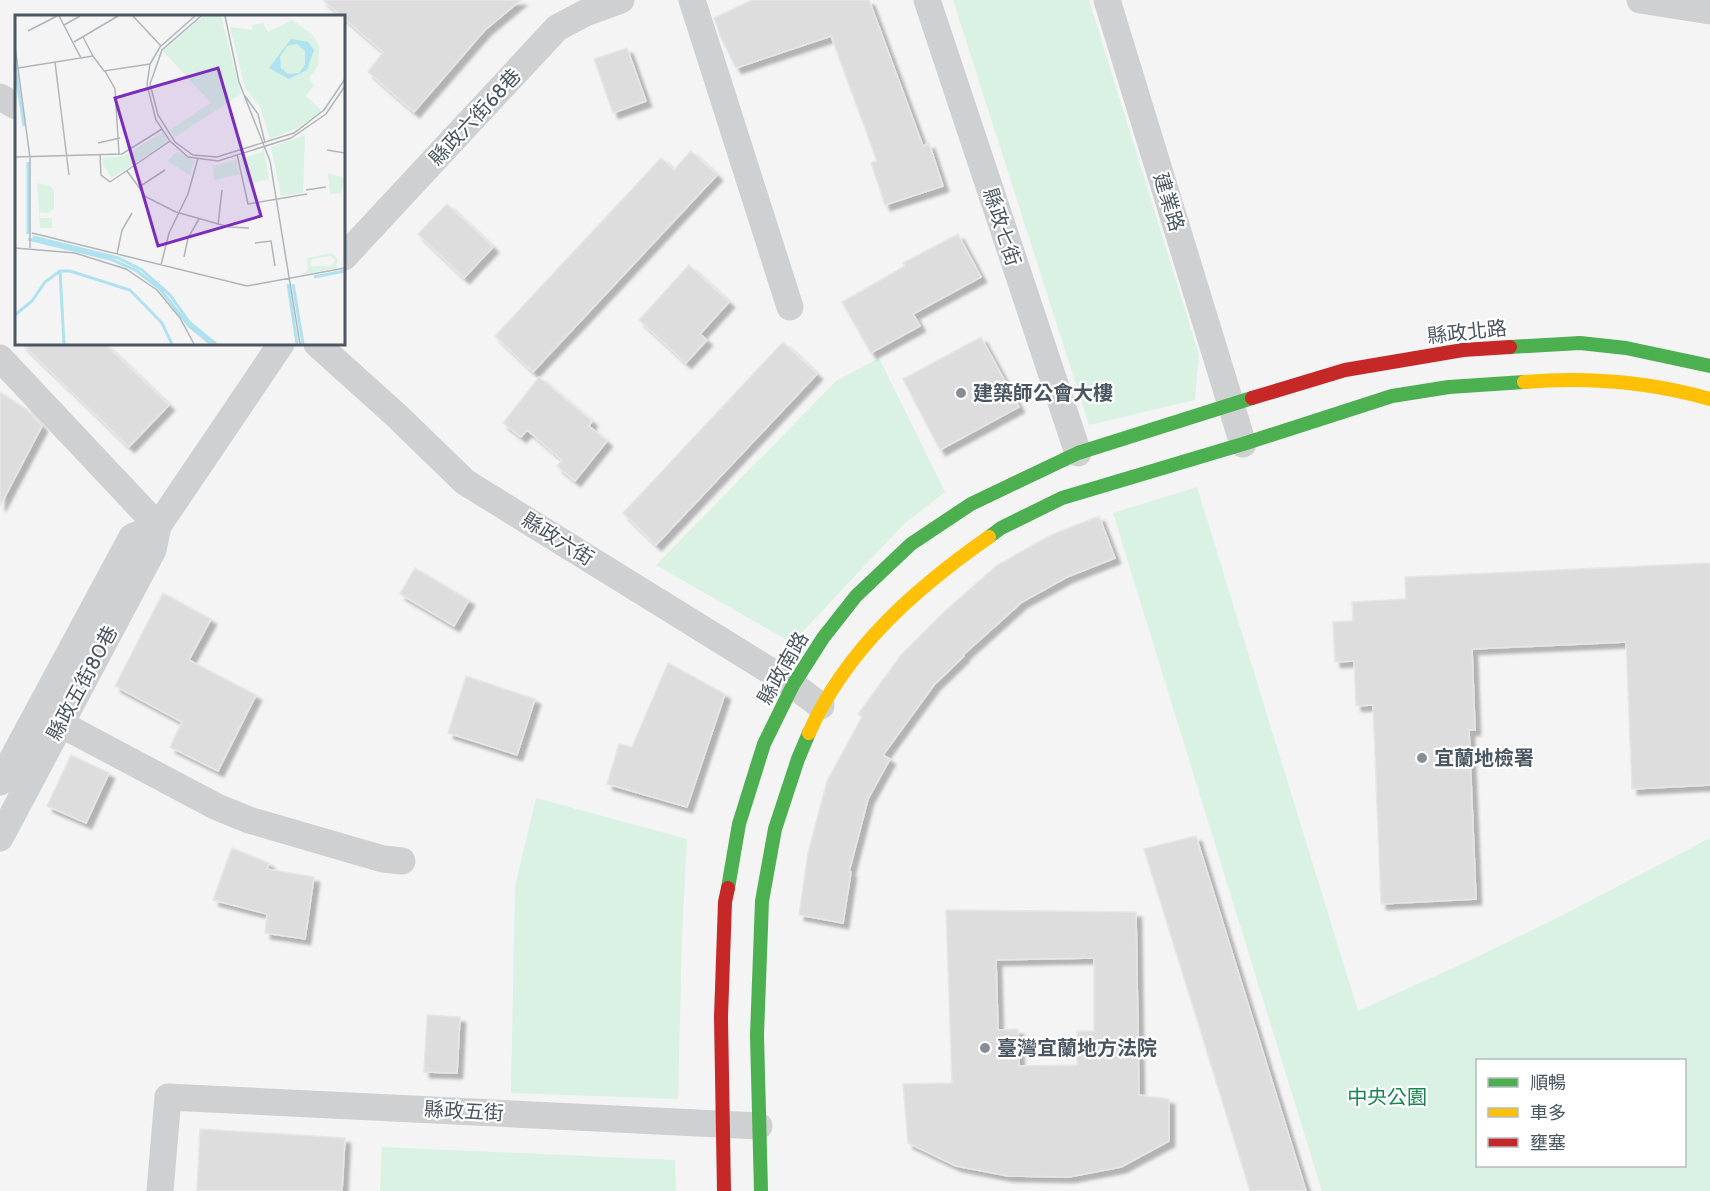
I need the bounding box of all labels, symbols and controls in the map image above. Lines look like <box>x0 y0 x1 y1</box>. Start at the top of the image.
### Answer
inset map <box>15 15 345 345</box>
street label: 縣政六街68巷 <box>424 64 526 170</box>
street label: 建業路 <box>1149 170 1189 234</box>
street label: 縣政七街 <box>978 185 1026 269</box>
street label: 縣政北路 <box>1426 316 1508 348</box>
place label: 建築師公會大樓 <box>973 381 1113 405</box>
marker: 建築師公會大樓 <box>954 386 968 400</box>
street label: 縣政六街 <box>518 508 598 570</box>
street label: 縣政五街80巷 <box>42 622 122 744</box>
street label: 縣政南路 <box>753 627 813 709</box>
place label: 宜蘭地檢署 <box>1434 746 1534 770</box>
marker: 宜蘭地檢署 <box>1415 751 1429 765</box>
place label: 臺灣宜蘭地方法院 <box>997 1036 1157 1060</box>
marker: 臺灣宜蘭地方法院 <box>978 1041 992 1055</box>
legend <box>1476 1059 1686 1167</box>
text: 順暢 <box>1530 1072 1566 1094</box>
park label: 中央公園 <box>1347 1085 1427 1109</box>
street label: 縣政五街 <box>423 1097 505 1125</box>
text: 車多 <box>1530 1102 1566 1124</box>
text: 壅塞 <box>1530 1132 1566 1154</box>

